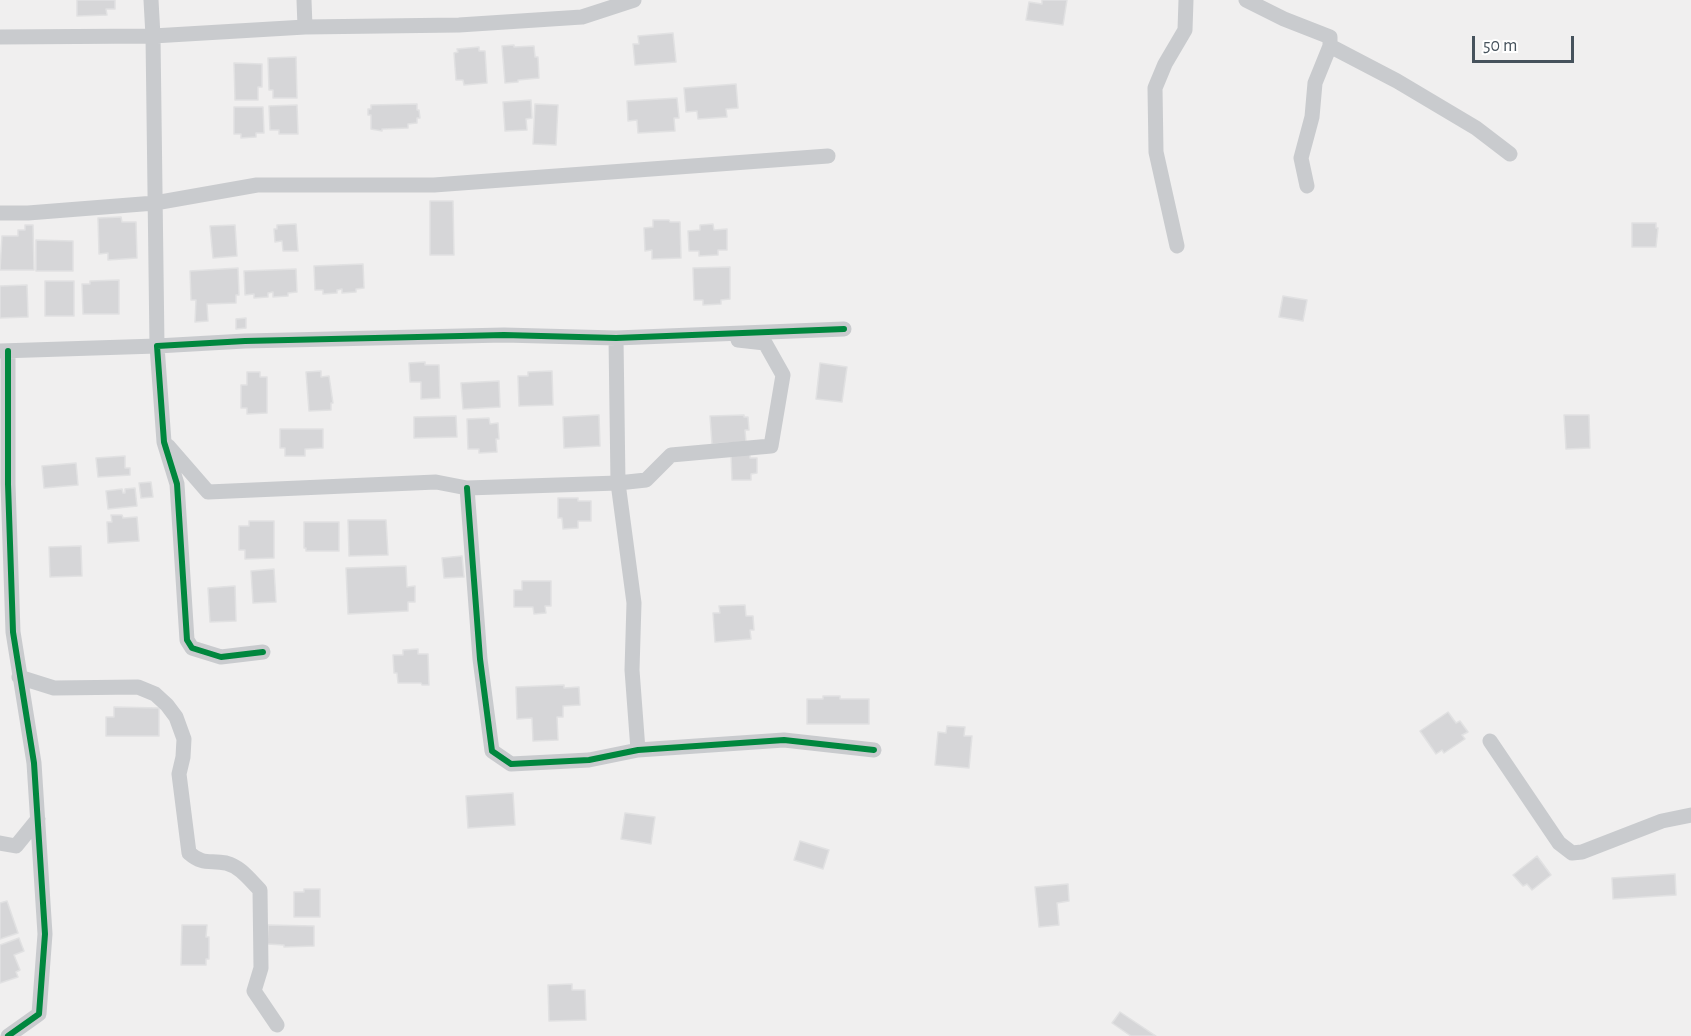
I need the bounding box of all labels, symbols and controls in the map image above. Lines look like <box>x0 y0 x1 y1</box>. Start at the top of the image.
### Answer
scale bar <box>1475 24 1577 62</box>
text: 50 m <box>1483 37 1517 55</box>

